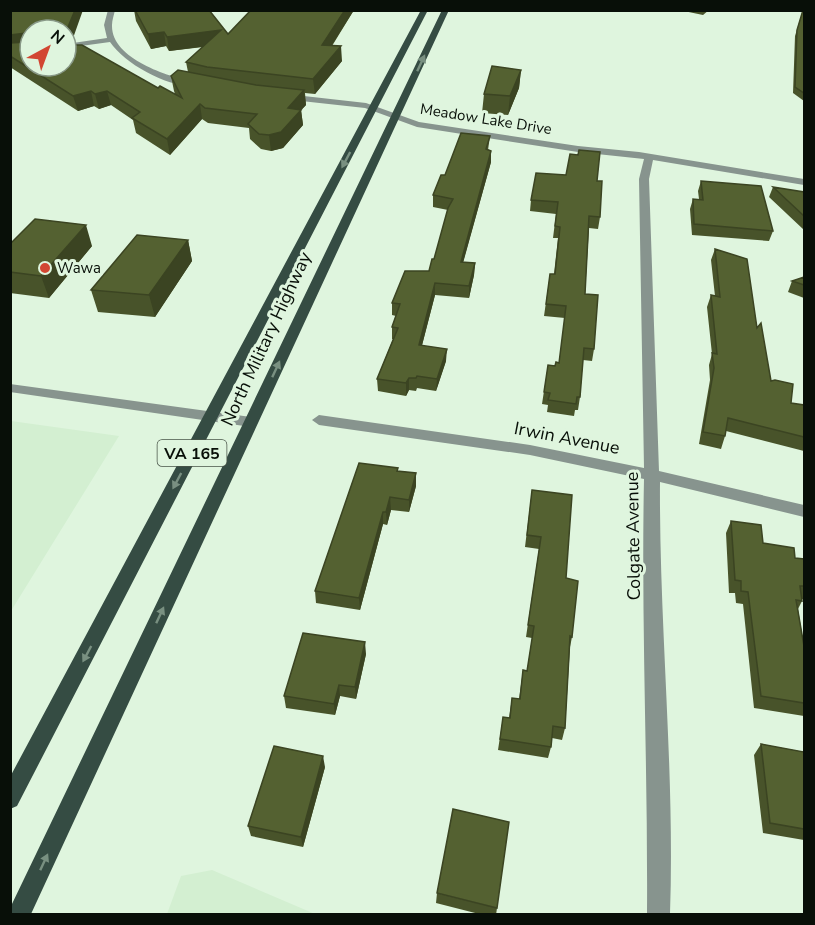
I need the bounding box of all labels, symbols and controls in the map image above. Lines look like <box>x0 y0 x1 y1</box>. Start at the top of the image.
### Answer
north arrow <box>18 18 78 78</box>
text: N <box>45 25 69 50</box>
one-way arrow <box>416 55 425 72</box>
street label: Meadow Lake Drive <box>419 99 553 139</box>
one-way arrow <box>341 152 351 169</box>
street label: North Military Highway <box>215 247 317 430</box>
place label: Wawa <box>57 258 101 278</box>
marker: Wawa <box>38 261 52 275</box>
one-way arrow <box>272 361 281 378</box>
street label: Irwin Avenue <box>512 416 622 460</box>
road number: VA 165 <box>158 440 226 466</box>
street label: Colgate Avenue <box>620 472 646 600</box>
one-way arrow <box>173 473 182 490</box>
one-way arrow <box>155 607 164 624</box>
one-way arrow <box>82 646 92 663</box>
one-way arrow <box>39 853 48 870</box>

